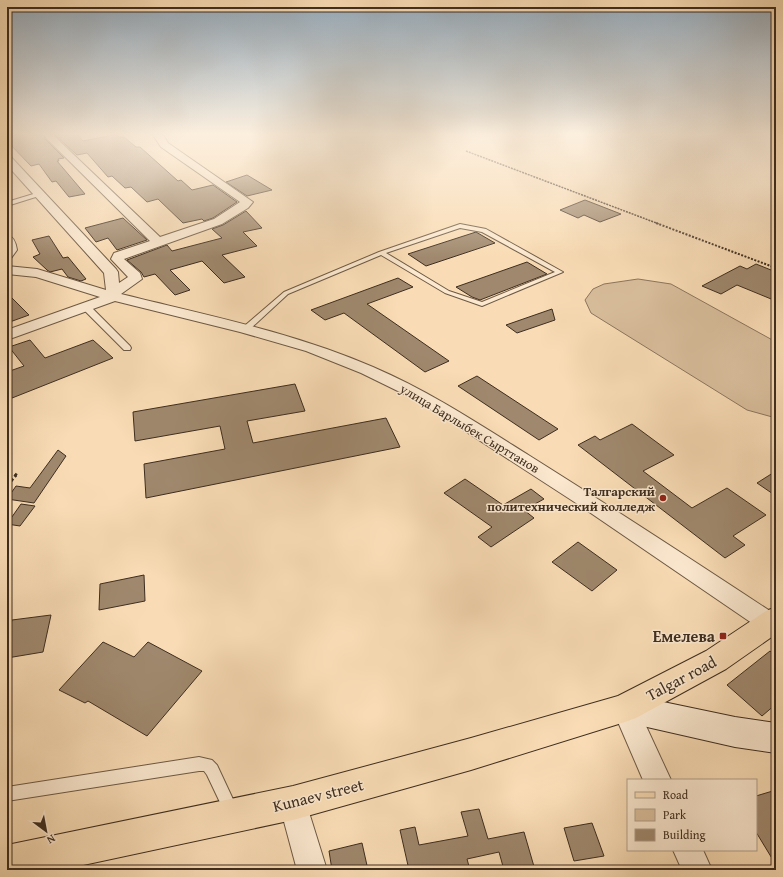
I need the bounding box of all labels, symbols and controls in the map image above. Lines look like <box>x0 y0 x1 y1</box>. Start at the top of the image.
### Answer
street label: улица Барлыбек Сырттанов <box>396 379 543 478</box>
place label: Талгарский политехнический колледж <box>487 482 656 516</box>
marker: Талгарский политехнический колледж <box>658 493 668 503</box>
place label: Емелева <box>653 624 716 648</box>
marker: Емелева <box>718 631 728 641</box>
street label: Talgar road <box>642 649 721 707</box>
street label: Kunaev street <box>270 772 366 818</box>
legend <box>627 779 757 851</box>
text: Road <box>663 786 689 803</box>
text: Park <box>663 806 687 823</box>
north arrow <box>26 811 66 851</box>
text: Building <box>663 826 706 843</box>
text: N <box>43 831 59 849</box>

